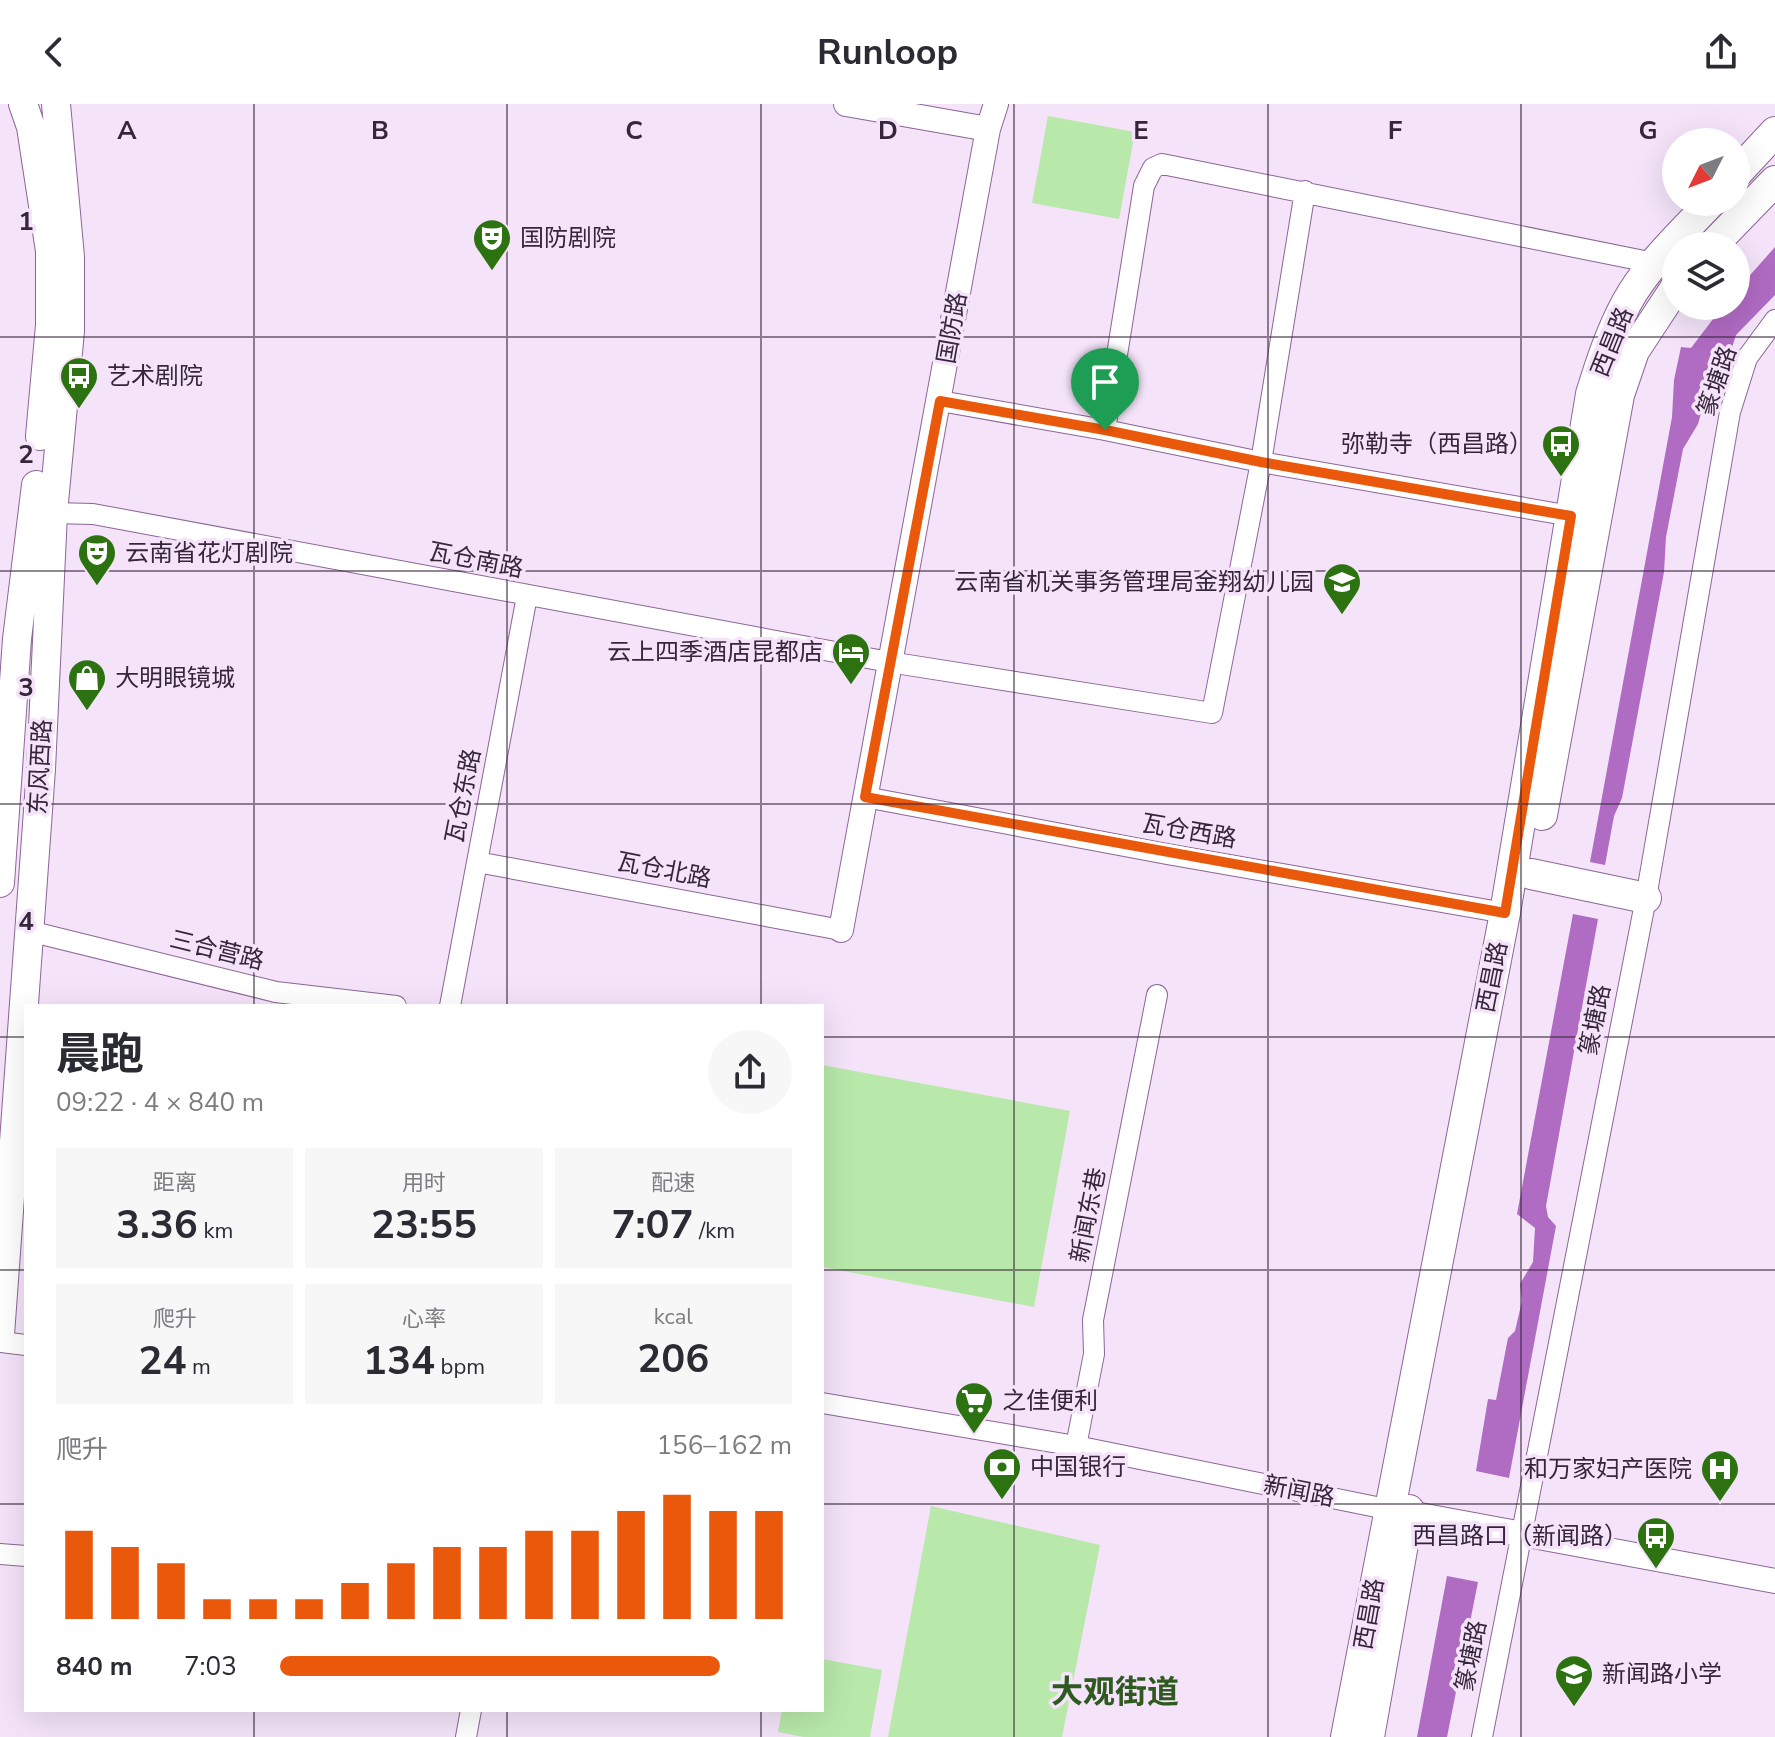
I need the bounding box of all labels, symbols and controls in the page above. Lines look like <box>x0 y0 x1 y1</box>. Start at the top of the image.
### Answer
text: Runloop <box>817 28 958 77</box>
icon: back <box>32 30 76 74</box>
icon: share <box>1699 30 1743 74</box>
text: A <box>117 113 137 148</box>
text: B <box>371 113 389 148</box>
text: C <box>625 113 643 148</box>
text: D <box>878 113 898 148</box>
text: E <box>1133 113 1149 148</box>
text: F <box>1388 113 1402 148</box>
text: G <box>1638 113 1658 148</box>
north arrow <box>1662 128 1750 216</box>
map controls <box>1662 128 1750 320</box>
text: 1 <box>18 204 34 239</box>
theatre icon: 国防剧院 <box>471 217 513 272</box>
place label: 国防剧院 <box>520 222 616 254</box>
button: layers <box>1662 232 1750 320</box>
street label: 国防路 <box>930 290 974 366</box>
street label: 西昌路 <box>1584 303 1640 381</box>
street label: 篆塘路 <box>1690 342 1744 420</box>
pin <box>1071 348 1139 430</box>
bus stop icon: 艺术剧院 <box>58 355 100 410</box>
place label: 艺术剧院 <box>107 360 203 392</box>
icon: arrive <box>1083 360 1127 404</box>
bus stop icon: 弥勒寺（西昌路） <box>1540 423 1582 478</box>
place label: 弥勒寺（西昌路） <box>1341 428 1533 460</box>
text: 2 <box>18 437 34 472</box>
theatre icon: 云南省花灯剧院 <box>76 532 118 587</box>
street label: 瓦仓南路 <box>426 535 526 585</box>
place label: 云南省花灯剧院 <box>125 537 293 569</box>
school or university icon: 云南省机关事务管理局金翔幼儿园 <box>1321 561 1363 616</box>
place label: 云南省机关事务管理局金翔幼儿园 <box>954 566 1314 598</box>
hotel icon: 云上四季酒店昆都店 <box>830 631 872 686</box>
place label: 云上四季酒店昆都店 <box>607 636 823 668</box>
shop icon: 大明眼镜城 <box>66 657 108 712</box>
place label: 大明眼镜城 <box>115 662 235 694</box>
text: 3 <box>18 670 34 705</box>
street label: 东风西路 <box>22 718 58 816</box>
street label: 瓦仓东路 <box>438 746 488 846</box>
street label: 瓦仓西路 <box>1139 807 1239 855</box>
street label: 瓦仓北路 <box>614 845 714 895</box>
text: 4 <box>18 904 34 939</box>
street label: 三合营路 <box>167 923 267 977</box>
street label: 西昌路 <box>1469 939 1515 1015</box>
street label: 篆塘路 <box>1572 982 1618 1058</box>
text: 晨跑 <box>56 1025 144 1085</box>
button: share <box>708 1030 792 1114</box>
text: 09:22 · 4 × 840 m <box>56 1085 264 1120</box>
street label: 新闻东巷 <box>1063 1165 1113 1265</box>
text: 距离 <box>153 1168 197 1198</box>
text: 用时 <box>402 1168 446 1198</box>
text: 配速 <box>651 1168 695 1198</box>
text: 3.36 <box>116 1198 198 1252</box>
text: 23:55 <box>371 1198 477 1252</box>
text: 7:07 <box>612 1198 693 1252</box>
text: km <box>198 1216 233 1246</box>
text: /km <box>693 1216 735 1246</box>
text: kcal <box>654 1302 693 1332</box>
text: 爬升 <box>153 1304 197 1334</box>
text: 心率 <box>402 1304 446 1334</box>
text: 206 <box>637 1332 709 1386</box>
text: 24 <box>138 1334 186 1388</box>
text: 134 <box>363 1334 435 1388</box>
text: m <box>186 1352 211 1382</box>
text: bpm <box>435 1352 485 1382</box>
supermarket icon: 之佳便利 <box>953 1380 995 1435</box>
place label: 之佳便利 <box>1002 1385 1098 1417</box>
text: 156–162 m <box>656 1428 792 1463</box>
text: 爬升 <box>56 1432 108 1467</box>
bank icon: 中国银行 <box>981 1446 1023 1501</box>
hospital icon: 和万家妇产医院 <box>1699 1448 1741 1503</box>
place label: 中国银行 <box>1030 1451 1126 1483</box>
place label: 和万家妇产医院 <box>1524 1453 1692 1485</box>
street label: 新闻路 <box>1261 1468 1337 1514</box>
bus stop icon: 西昌路口（新闻路） <box>1635 1515 1677 1570</box>
place label: 西昌路口（新闻路） <box>1412 1520 1628 1552</box>
street label: 西昌路 <box>1347 1576 1391 1652</box>
street label: 篆塘路 <box>1448 1618 1494 1694</box>
text: 840 m <box>56 1649 133 1684</box>
text: 7:03 <box>184 1649 237 1684</box>
school or university icon: 新闻路小学 <box>1553 1653 1595 1708</box>
place label: 新闻路小学 <box>1602 1658 1722 1690</box>
district label: 大观街道 <box>1051 1671 1179 1714</box>

